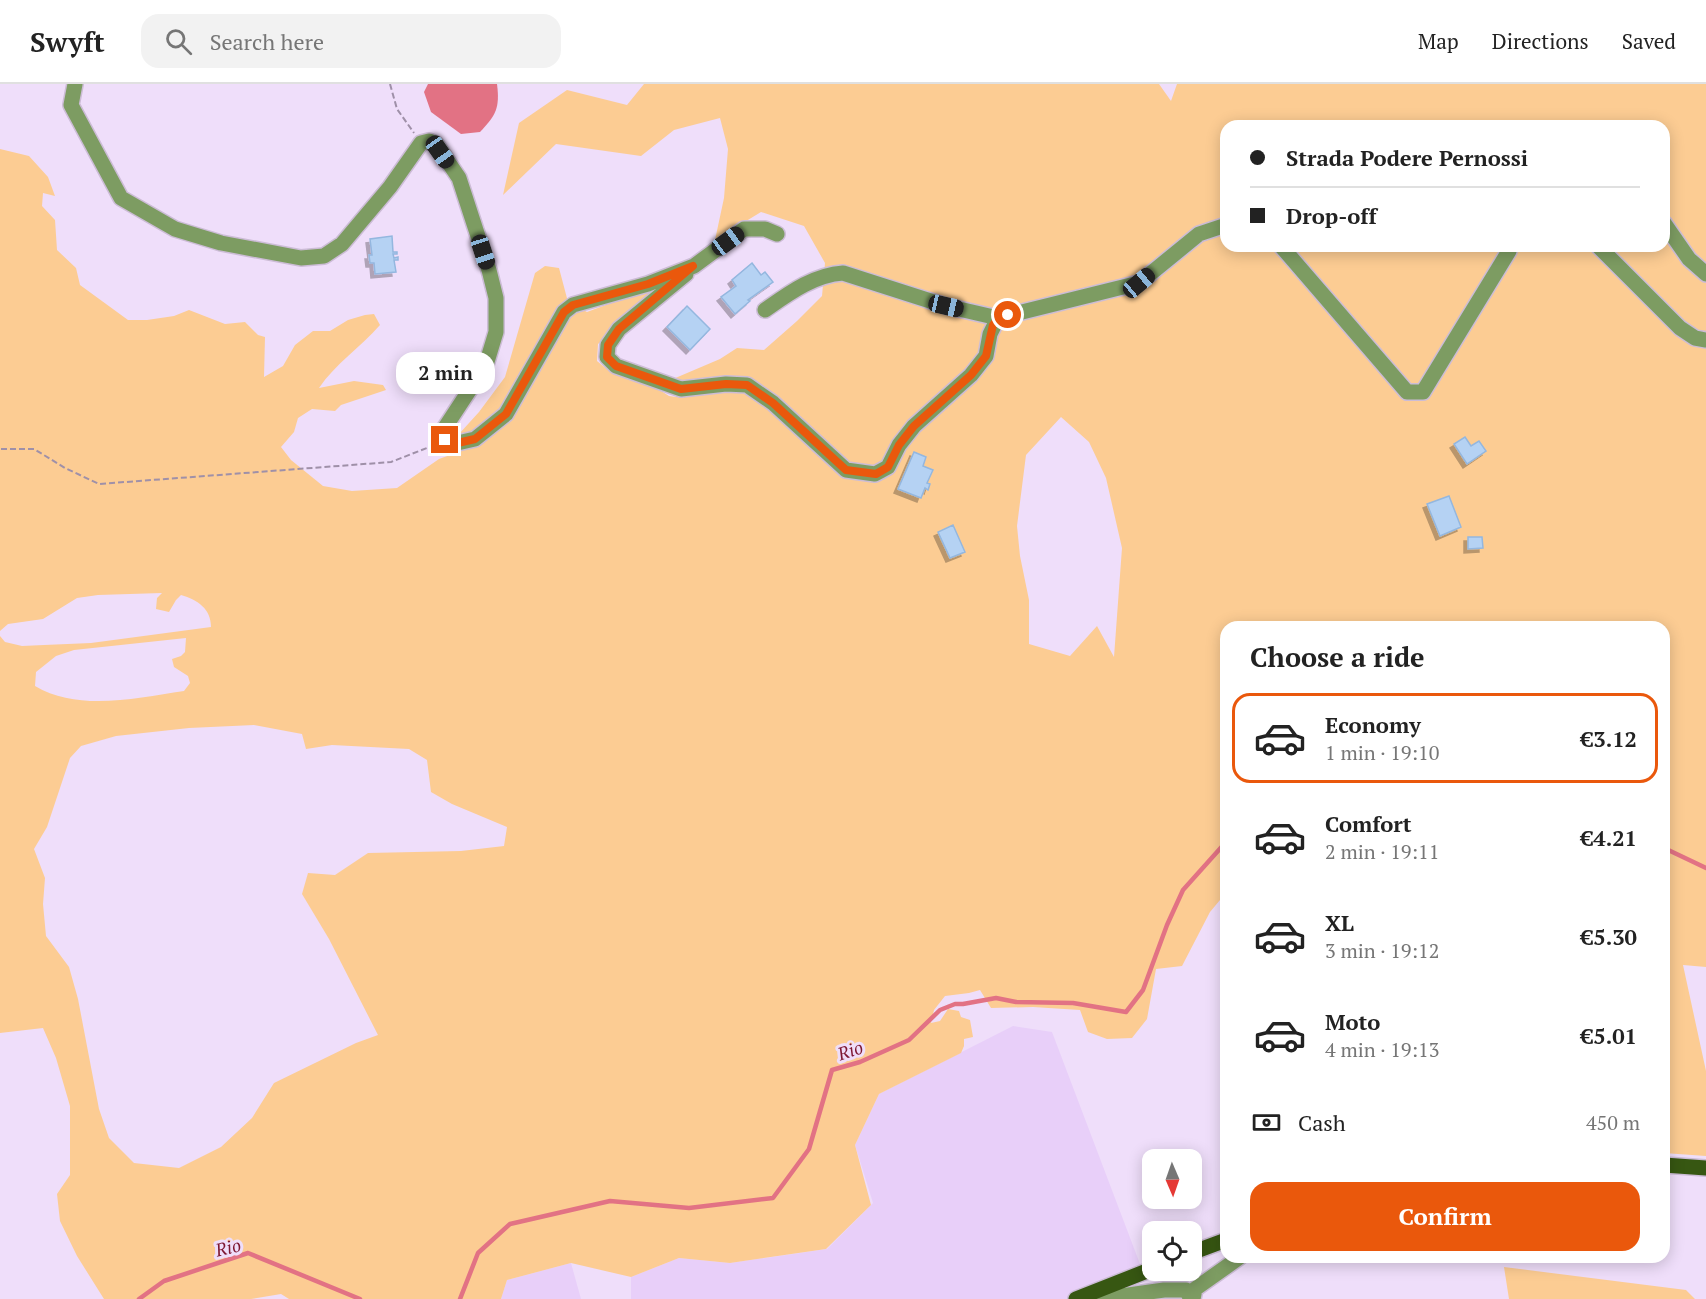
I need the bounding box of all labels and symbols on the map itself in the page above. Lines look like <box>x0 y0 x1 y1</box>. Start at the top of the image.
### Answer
car <box>422 132 458 172</box>
car <box>708 223 748 259</box>
car <box>469 232 497 272</box>
car <box>1119 265 1159 301</box>
car <box>926 293 966 319</box>
route start <box>994 301 1021 328</box>
callout: 2 min <box>396 353 494 395</box>
route end <box>431 426 458 453</box>
water label: Rio <box>833 1035 866 1066</box>
north arrow <box>1142 1149 1202 1209</box>
water label: Rio <box>212 1232 243 1262</box>

